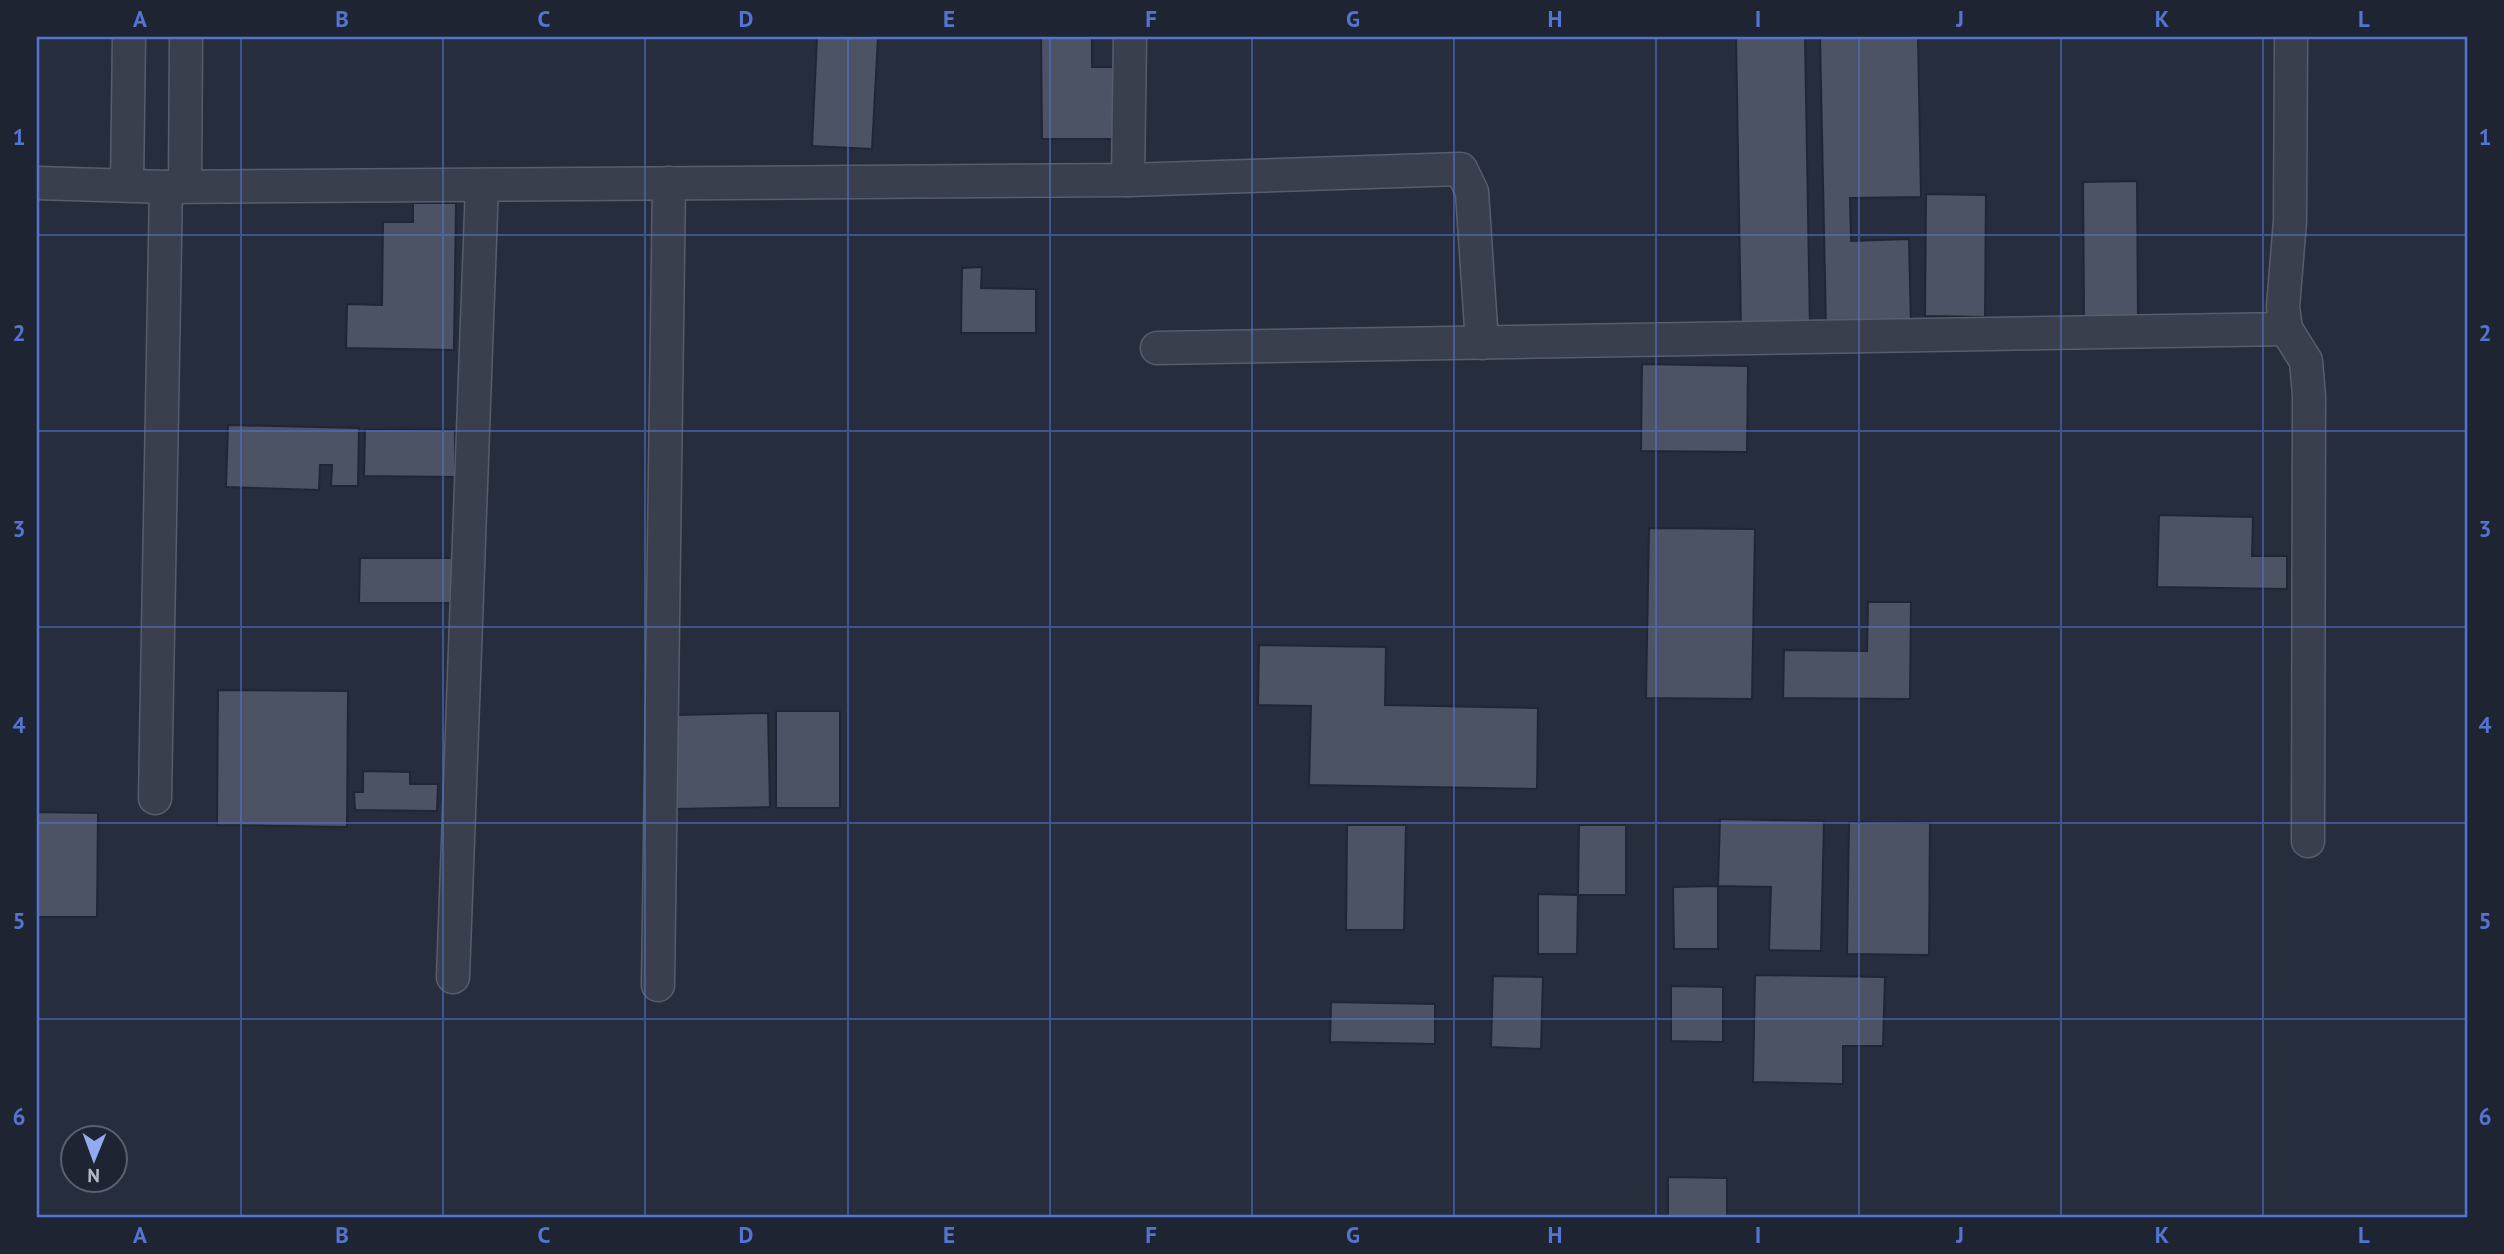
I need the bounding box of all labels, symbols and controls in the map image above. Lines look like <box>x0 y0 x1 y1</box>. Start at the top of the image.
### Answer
text: A <box>133 4 147 33</box>
text: B <box>335 4 349 33</box>
text: C <box>538 4 551 33</box>
text: D <box>739 4 753 33</box>
text: E <box>943 4 955 33</box>
text: F <box>1145 4 1157 33</box>
text: G <box>1346 4 1360 33</box>
text: H <box>1548 4 1562 33</box>
text: I <box>1755 4 1761 33</box>
text: J <box>1955 4 1964 33</box>
text: K <box>2155 4 2169 33</box>
text: L <box>2358 4 2370 33</box>
text: 1 <box>12 122 26 151</box>
text: 1 <box>2478 122 2492 151</box>
text: 2 <box>12 318 26 347</box>
text: 2 <box>2478 318 2492 347</box>
text: 3 <box>12 514 26 543</box>
text: 3 <box>2478 514 2492 543</box>
text: 4 <box>12 710 26 739</box>
text: 4 <box>2478 710 2492 739</box>
text: 5 <box>12 906 26 935</box>
text: 5 <box>2478 906 2492 935</box>
text: 6 <box>12 1102 26 1131</box>
text: 6 <box>2478 1102 2492 1131</box>
north arrow <box>60 1124 130 1194</box>
text: N <box>87 1164 100 1188</box>
text: A <box>133 1220 147 1249</box>
text: B <box>335 1220 349 1249</box>
text: C <box>538 1220 551 1249</box>
text: D <box>739 1220 753 1249</box>
text: E <box>943 1220 955 1249</box>
text: F <box>1145 1220 1157 1249</box>
text: G <box>1346 1220 1360 1249</box>
text: H <box>1548 1220 1562 1249</box>
text: I <box>1755 1220 1761 1249</box>
text: J <box>1955 1220 1964 1249</box>
text: K <box>2155 1220 2169 1249</box>
text: L <box>2358 1220 2370 1249</box>

